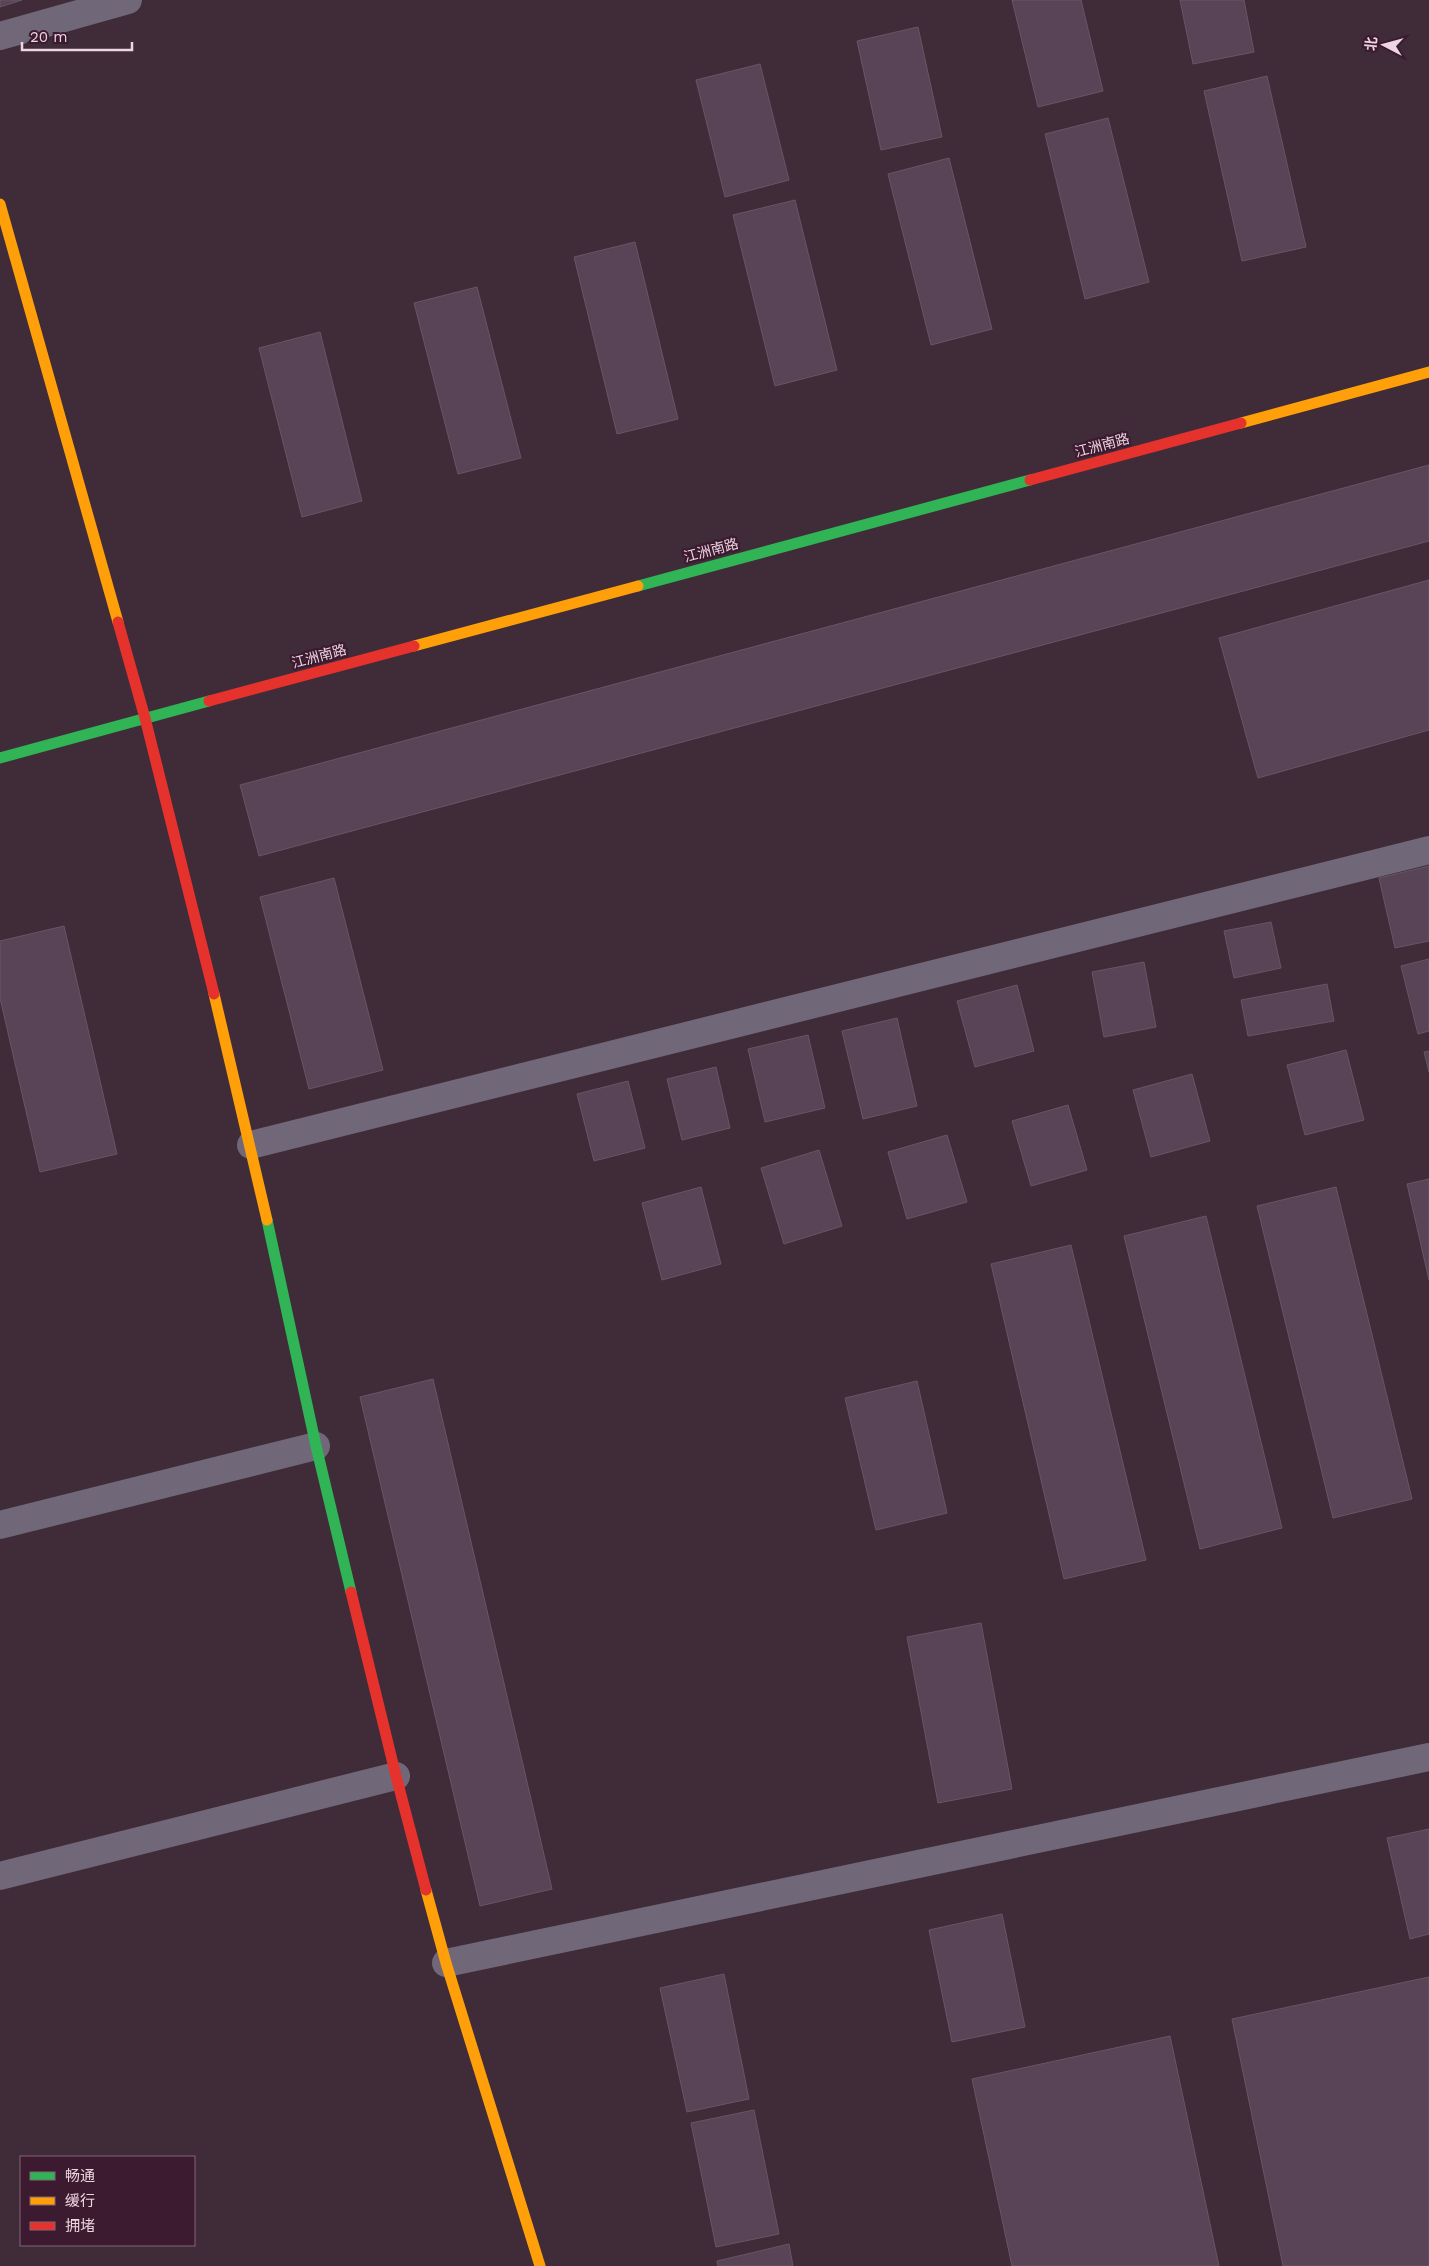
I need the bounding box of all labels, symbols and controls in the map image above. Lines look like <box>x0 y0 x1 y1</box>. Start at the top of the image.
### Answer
scale bar <box>22 20 132 52</box>
north arrow <box>1359 20 1409 70</box>
text: 20 m <box>30 28 68 46</box>
text: 北 <box>1362 36 1380 51</box>
street label: 江洲南路 <box>1073 430 1131 460</box>
street label: 江洲南路 <box>682 535 740 565</box>
street label: 江洲南路 <box>290 641 348 671</box>
legend <box>20 2156 195 2246</box>
text: 畅通 <box>65 2167 95 2185</box>
text: 缓行 <box>65 2192 95 2210</box>
text: 拥堵 <box>65 2217 95 2235</box>

